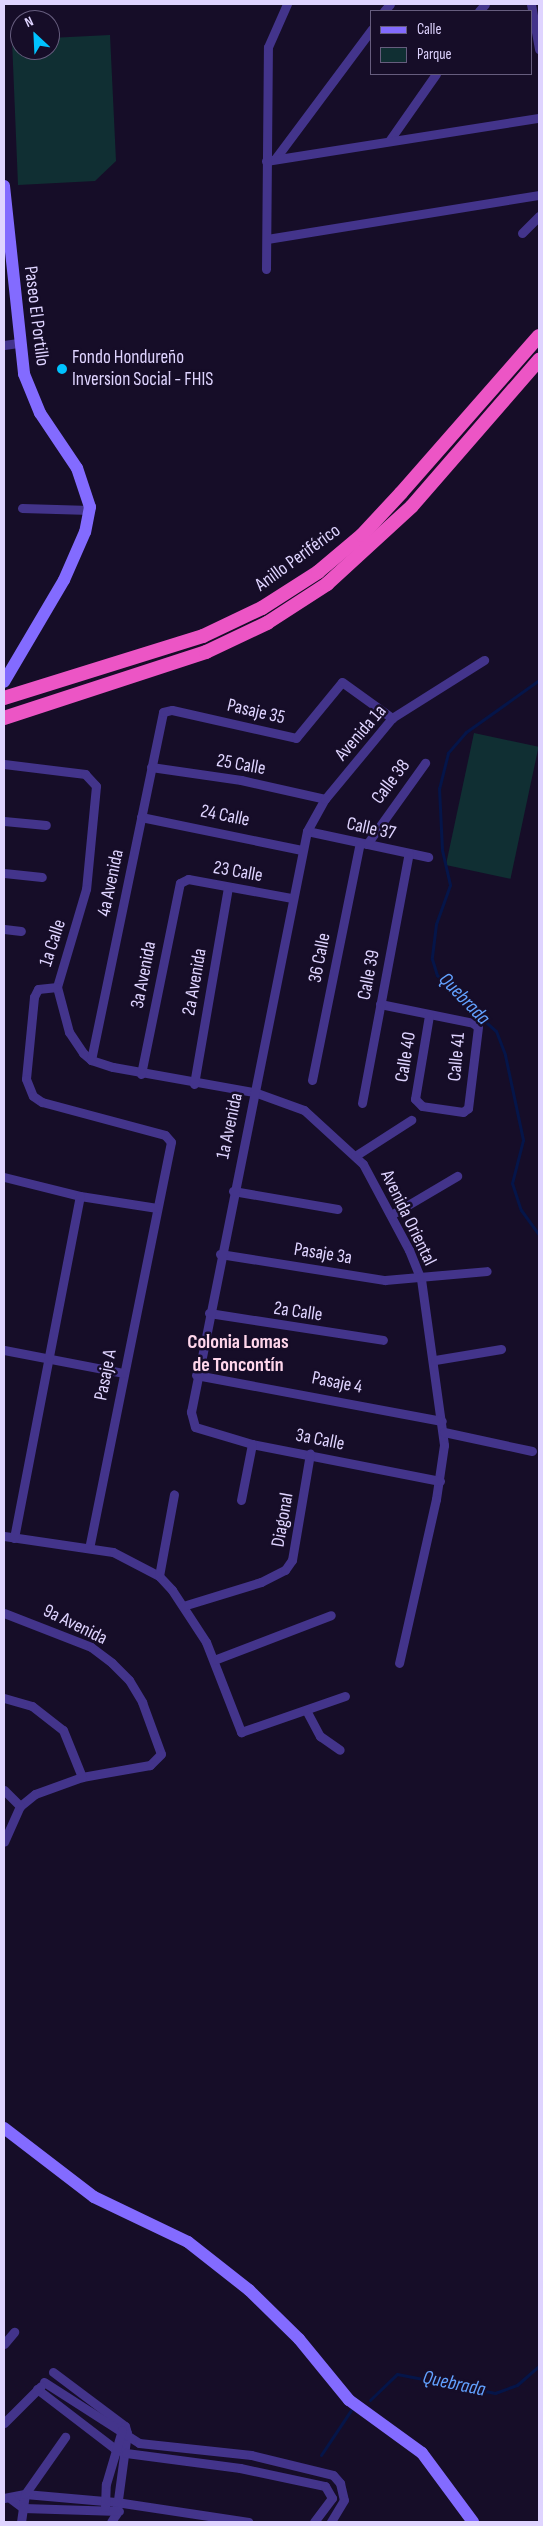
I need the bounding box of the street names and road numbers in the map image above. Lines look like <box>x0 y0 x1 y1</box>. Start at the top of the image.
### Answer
street label: Paseo El Portillo <box>19 265 53 367</box>
street label: Anillo Periférico <box>251 519 345 597</box>
street label: Pasaje 35 <box>225 694 287 730</box>
street label: Avenida 1a <box>330 700 392 766</box>
street label: 25 Calle <box>215 749 267 781</box>
street label: Calle 38 <box>367 755 415 809</box>
street label: 24 Calle <box>198 800 252 832</box>
street label: Calle 37 <box>344 813 398 845</box>
street label: 4a Avenida <box>93 847 129 919</box>
street label: 23 Calle <box>212 856 264 888</box>
street label: 1a Calle <box>35 917 71 969</box>
street label: 36 Calle <box>304 931 336 985</box>
street label: 3a Avenida <box>126 939 162 1011</box>
street label: 2a Avenida <box>178 947 212 1017</box>
street label: Calle 39 <box>353 948 385 1002</box>
street label: Calle 40 <box>391 1030 421 1084</box>
street label: Calle 41 <box>444 1032 470 1082</box>
street label: 1a Avenida <box>212 1091 248 1161</box>
street label: Avenida Oriental <box>375 1167 441 1269</box>
street label: Pasaje 3a <box>292 1238 354 1270</box>
street label: 2a Calle <box>272 1297 324 1327</box>
street label: Pasaje A <box>90 1348 122 1402</box>
street label: Pasaje 4 <box>310 1367 364 1399</box>
street label: 3a Calle <box>294 1424 346 1456</box>
street label: Diagonal <box>267 1491 299 1549</box>
street label: 9a Avenida <box>39 1600 111 1650</box>

